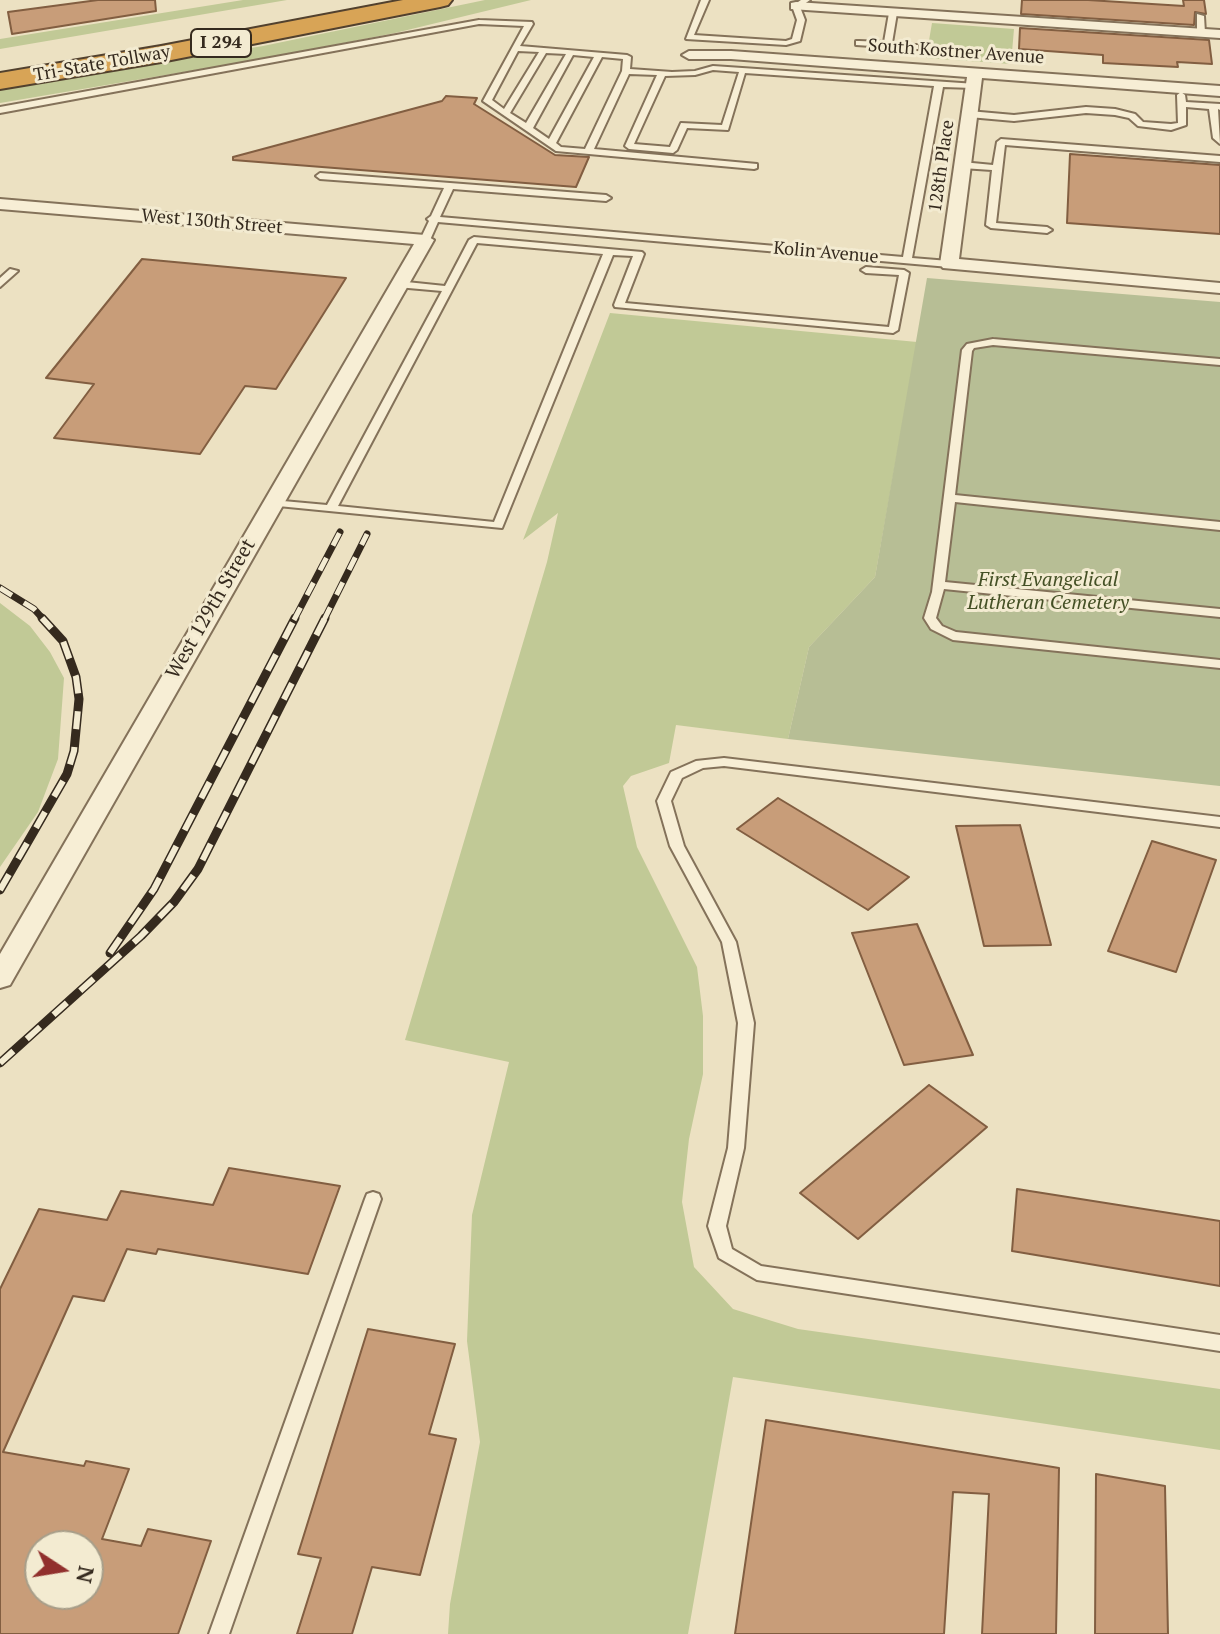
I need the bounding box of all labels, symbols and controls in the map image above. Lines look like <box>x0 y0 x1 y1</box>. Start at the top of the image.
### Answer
road number: I 294 <box>191 29 251 57</box>
street label: South Kostner Avenue <box>867 35 1045 69</box>
street label: Tri-State Tollway <box>32 41 172 87</box>
street label: 128th Place <box>925 119 959 213</box>
street label: West 130th Street <box>140 205 284 239</box>
street label: Kolin Avenue <box>772 238 880 268</box>
street label: West 129th Street <box>161 535 261 683</box>
park label: First Evangelical Lutheran Cemetery <box>967 568 1129 615</box>
north arrow <box>24 1530 104 1610</box>
text: N <box>70 1564 102 1586</box>

